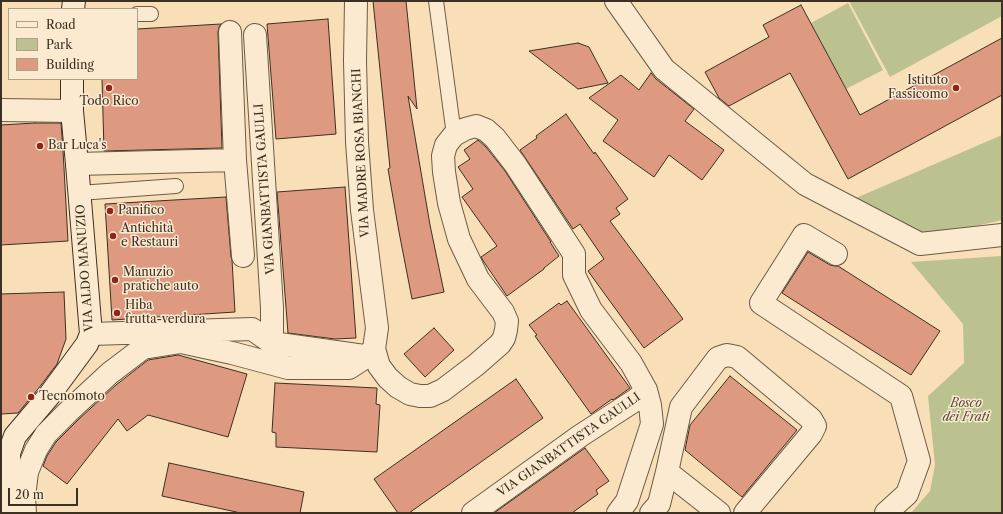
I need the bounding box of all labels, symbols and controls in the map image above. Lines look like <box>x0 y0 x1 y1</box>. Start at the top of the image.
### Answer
legend <box>8 8 138 80</box>
text: Road <box>46 17 76 32</box>
text: Park <box>46 37 72 52</box>
text: Building <box>46 57 94 72</box>
street label: VIA MADRE ROSA BIANCHI <box>349 68 373 238</box>
place label: Istituto Fassicomo <box>888 74 948 102</box>
marker: Todo Rico <box>104 83 114 93</box>
marker: Istituto Fassicomo <box>951 83 961 93</box>
place label: Todo Rico <box>79 95 139 109</box>
street label: VIA GIANBATTISTA GAULLI <box>252 103 278 275</box>
place label: Bar Luca's <box>48 139 106 153</box>
marker: Bar Luca's <box>35 141 45 151</box>
street label: VIA ALDO MANUZIO <box>73 204 97 332</box>
place label: Panifico <box>118 204 164 218</box>
marker: Panifico <box>105 206 115 216</box>
place label: Antichità e Restauri <box>121 222 178 250</box>
marker: Antichità e Restauri <box>108 231 118 241</box>
place label: Manuzio pratiche auto <box>123 266 199 294</box>
marker: Manuzio pratiche auto <box>110 275 120 285</box>
place label: Hiba frutta-verdura <box>125 299 205 327</box>
marker: Hiba frutta-verdura <box>112 308 122 318</box>
place label: Tecnomoto <box>39 390 105 404</box>
street label: VIA GIANBATTISTA GAULLI <box>495 390 643 500</box>
marker: Tecnomoto <box>26 392 36 402</box>
park label: Bosco dei Frati <box>943 397 989 425</box>
scale bar <box>10 480 80 506</box>
text: 20 m <box>15 487 44 502</box>

